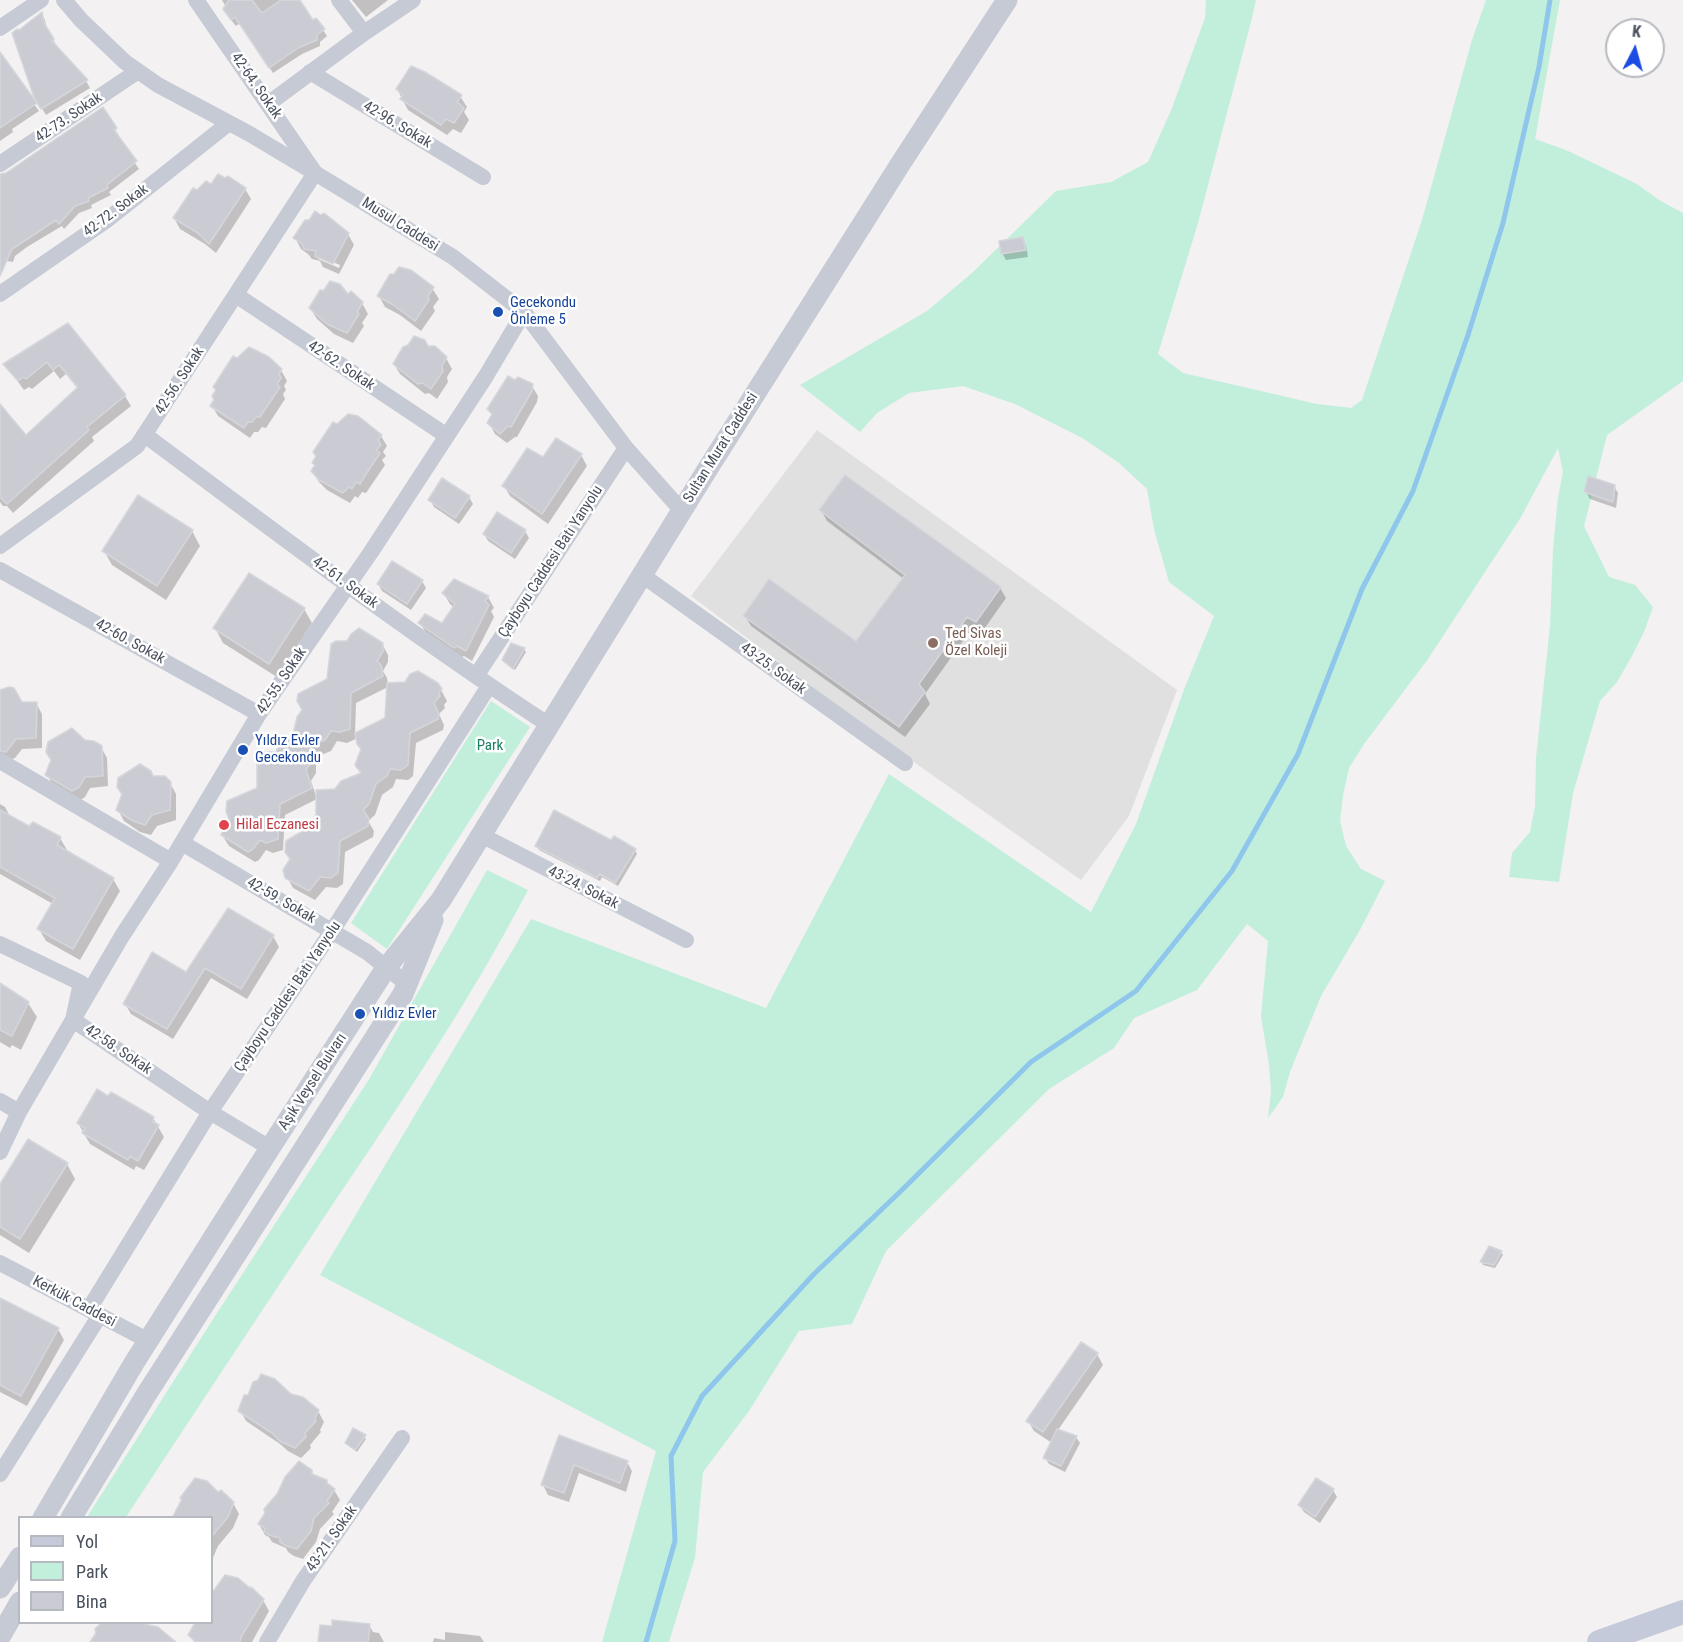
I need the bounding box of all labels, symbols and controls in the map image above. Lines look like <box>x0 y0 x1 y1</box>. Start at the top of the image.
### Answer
north arrow <box>1605 18 1665 78</box>
text: K <box>1631 22 1642 42</box>
street label: 42-64. Sokak <box>227 49 285 123</box>
street label: 42-73. Sokak <box>32 89 106 147</box>
street label: 42-96. Sokak <box>359 98 435 152</box>
street label: 42-72. Sokak <box>80 181 152 241</box>
street label: Musul Caddesi <box>358 194 442 256</box>
place label: Gecekondu Önleme 5 <box>510 294 576 329</box>
marker: Gecekondu Önleme 5 <box>491 305 505 319</box>
street label: 42-62. Sokak <box>304 337 378 395</box>
street label: 42-56. Sokak <box>152 344 208 418</box>
street label: Sultan Murat Caddesi <box>680 390 762 506</box>
street label: Çayboyu Caddesi Batı Yanyolu <box>495 483 607 641</box>
street label: 42-61. Sokak <box>309 553 381 613</box>
street label: 42-60. Sokak <box>92 616 168 668</box>
place label: Ted Sivas Özel Koleji <box>945 625 1007 660</box>
marker: Ted Sivas Özel Koleji <box>926 636 940 650</box>
street label: 43-25. Sokak <box>737 639 809 699</box>
street label: 42-55. Sokak <box>253 644 311 718</box>
place label: Yıldız Evler Gecekondu <box>255 732 321 767</box>
park label: Park <box>477 737 503 755</box>
marker: Yıldız Evler Gecekondu <box>236 743 250 757</box>
place label: Hilal Eczanesi <box>236 816 319 834</box>
marker: Hilal Eczanesi <box>217 818 231 832</box>
street label: 43-24. Sokak <box>545 863 621 913</box>
street label: 42-59. Sokak <box>243 874 319 928</box>
street label: Çayboyu Caddesi Batı Yanyolu <box>231 918 345 1076</box>
place label: Yıldız Evler <box>372 1005 437 1023</box>
marker: Yıldız Evler <box>353 1007 367 1021</box>
street label: 42-58. Sokak <box>81 1021 155 1079</box>
street label: Aşık Veysel Bulvarı <box>275 1030 351 1134</box>
street label: Kerkük Caddesi <box>29 1273 119 1331</box>
street label: 43-21. Sokak <box>303 1502 361 1576</box>
legend <box>18 1516 213 1624</box>
text: Yol <box>76 1531 98 1552</box>
text: Park <box>76 1561 108 1582</box>
text: Bina <box>76 1591 107 1612</box>

